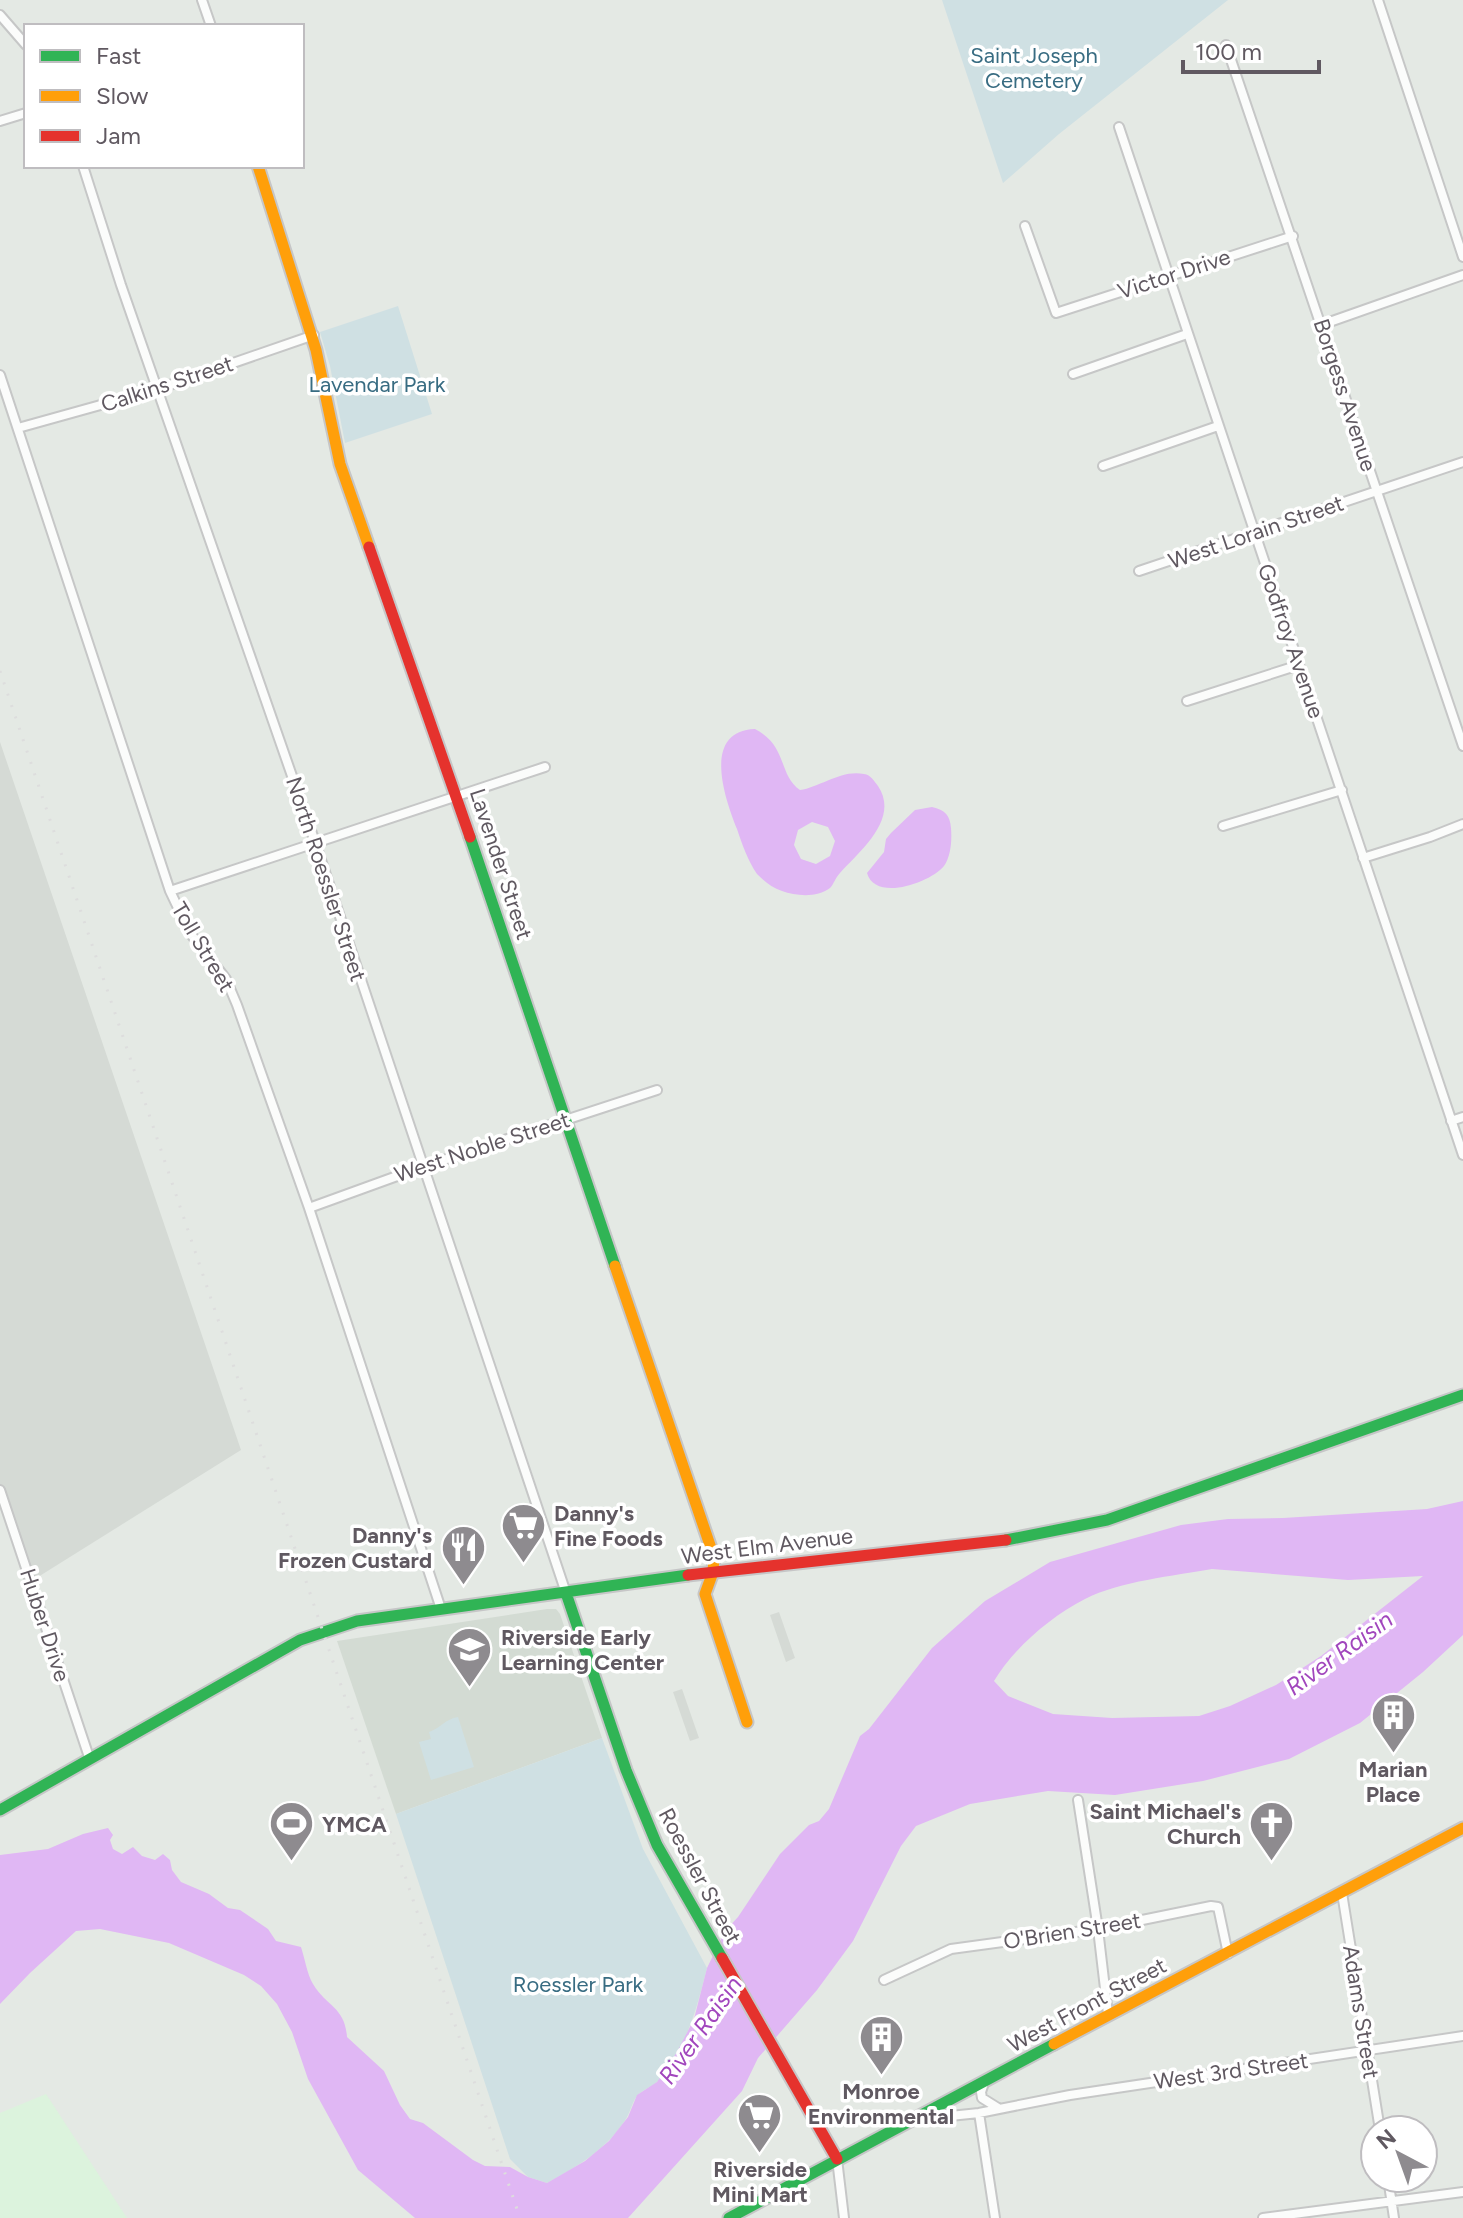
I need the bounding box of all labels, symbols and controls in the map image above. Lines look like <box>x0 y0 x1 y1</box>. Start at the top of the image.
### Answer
legend <box>24 24 304 168</box>
scale bar <box>1183 24 1319 74</box>
text: 100 m <box>1195 37 1262 66</box>
text: Fast <box>96 41 141 70</box>
park label: Saint Joseph Cemetery <box>970 42 1098 94</box>
text: Slow <box>96 81 149 110</box>
text: Jam <box>96 121 141 150</box>
street label: Victor Drive <box>1114 243 1234 305</box>
street label: Borgess Avenue <box>1308 315 1382 475</box>
street label: Calkins Street <box>98 350 236 418</box>
park label: Lavendar Park <box>309 371 446 398</box>
street label: West Lorain Street <box>1165 489 1347 575</box>
street label: Godfroy Avenue <box>1252 560 1330 722</box>
street label: North Roessler Street <box>280 773 372 985</box>
street label: Lavender Street <box>464 785 538 943</box>
street label: Toll Street <box>166 897 240 997</box>
street label: West Noble Street <box>391 1106 573 1188</box>
place label: Danny's Fine Foods <box>554 1500 663 1552</box>
supermarket icon: Danny's Fine Foods <box>499 1502 547 1565</box>
place label: Danny's Frozen Custard <box>278 1522 432 1574</box>
street label: West Elm Avenue <box>680 1522 854 1570</box>
restaurant icon: Danny's Frozen Custard <box>439 1524 487 1587</box>
street label: Huber Drive <box>14 1565 76 1685</box>
water label: River Raisin <box>1280 1605 1398 1701</box>
place label: Riverside Early Learning Center <box>501 1624 665 1676</box>
school or university icon: Riverside Early Learning Center <box>446 1626 494 1689</box>
building icon: Marian Place <box>1369 1692 1417 1755</box>
place label: Marian Place <box>1359 1756 1427 1808</box>
place label: Saint Michael's Church <box>1089 1798 1241 1850</box>
sports icon: YMCA <box>267 1800 315 1863</box>
church icon: Saint Michael's Church <box>1248 1800 1296 1863</box>
street label: Roessler Street <box>653 1803 747 1949</box>
place label: YMCA <box>322 1811 387 1838</box>
street label: O'Brien Street <box>1001 1907 1143 1955</box>
street label: Adams Street <box>1337 1943 1385 2081</box>
street label: West Front Street <box>1003 1952 1171 2058</box>
water label: River Raisin <box>652 1970 748 2090</box>
park label: Roessler Park <box>513 1971 644 1998</box>
building icon: Monroe Environmental <box>857 2014 905 2077</box>
street label: West 3rd Street <box>1152 2047 1310 2095</box>
place label: Monroe Environmental <box>808 2078 954 2130</box>
supermarket icon: Riverside Mini Mart <box>736 2092 784 2155</box>
north arrow <box>1359 2114 1439 2194</box>
text: N <box>1371 2124 1401 2155</box>
place label: Riverside Mini Mart <box>712 2156 808 2208</box>

